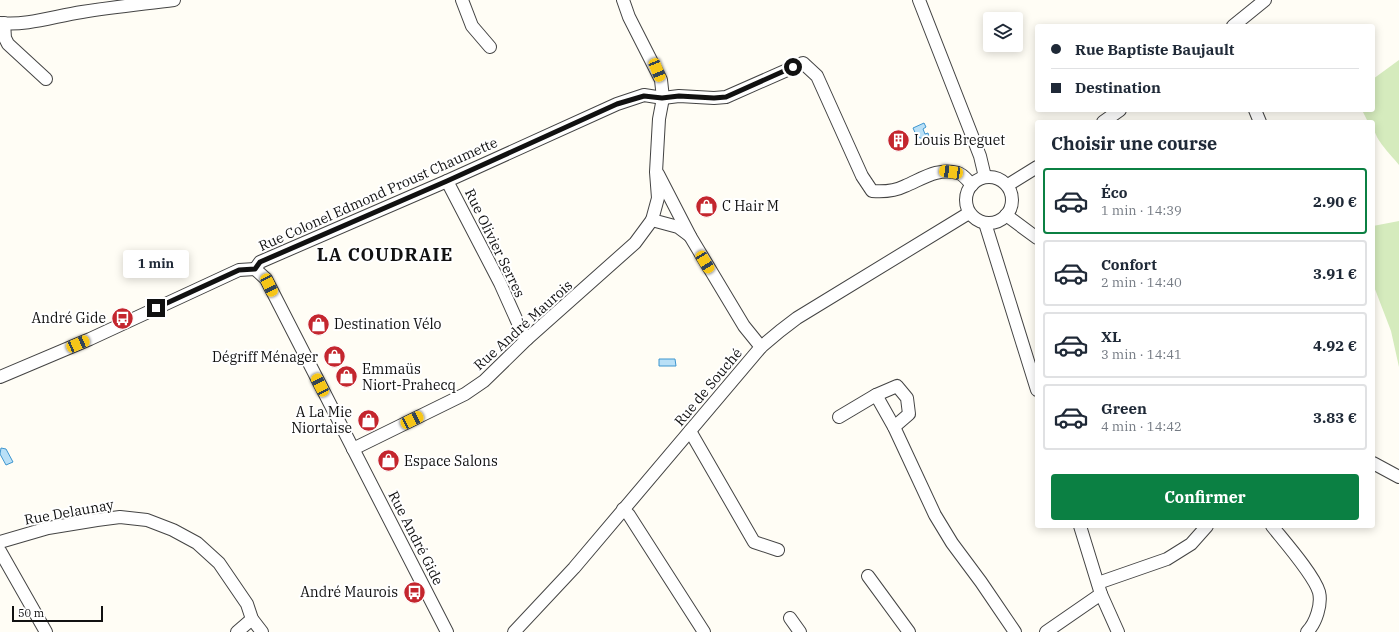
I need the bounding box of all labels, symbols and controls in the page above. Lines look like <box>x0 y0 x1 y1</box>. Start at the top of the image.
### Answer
map controls <box>983 12 1023 52</box>
button: layers <box>983 12 1023 52</box>
text: Rue Baptiste Baujault <box>1075 40 1234 59</box>
car <box>647 57 667 83</box>
route start <box>784 58 802 76</box>
text: Destination <box>1075 78 1161 97</box>
building icon: Louis Breguet <box>886 127 912 153</box>
place label: Louis Breguet <box>914 131 1005 149</box>
text: Choisir une course <box>1051 132 1217 155</box>
street label: Rue Colonel Edmond Proust Chaumette <box>256 133 500 255</box>
car <box>938 164 964 180</box>
icon: car <box>1053 183 1089 219</box>
text: Éco <box>1101 183 1127 202</box>
street label: Rue Olivier Serres <box>461 186 529 300</box>
text: 2.90 € <box>1313 192 1357 211</box>
shop icon: C Hair M <box>694 193 720 219</box>
place label: C Hair M <box>722 197 779 215</box>
text: 1 min · 14:39 <box>1101 202 1182 219</box>
district label: LA COUDRAIE <box>317 243 453 266</box>
car <box>694 249 716 275</box>
callout: 1 min <box>123 250 189 278</box>
text: 1 min <box>138 255 174 272</box>
icon: car <box>1053 255 1089 291</box>
text: Confort <box>1101 255 1157 274</box>
text: 3.91 € <box>1313 264 1357 283</box>
car <box>258 272 280 298</box>
text: 2 min · 14:40 <box>1101 274 1182 291</box>
street label: Rue André Maurois <box>470 276 576 374</box>
route end <box>147 299 165 317</box>
bus stop icon: André Gide <box>109 305 135 331</box>
place label: André Gide <box>31 309 106 327</box>
shop icon: Destination Vélo <box>305 311 331 337</box>
place label: Destination Vélo <box>334 315 442 333</box>
icon: car <box>1053 327 1089 363</box>
text: XL <box>1101 327 1121 346</box>
car <box>65 334 91 354</box>
text: 4.92 € <box>1313 336 1357 355</box>
shop icon: Dégriff Ménager <box>321 344 347 370</box>
street label: Rue de Souché <box>670 344 746 430</box>
text: 3 min · 14:41 <box>1101 346 1182 363</box>
place label: Dégriff Ménager <box>212 348 319 366</box>
place label: Emmaüs Niort-Prahecq <box>362 360 457 394</box>
shop icon: Emmaüs Niort-Prahecq <box>334 364 360 390</box>
car <box>309 372 331 398</box>
icon: car <box>1053 399 1089 435</box>
text: Green <box>1101 399 1147 418</box>
place label: A La Mie Niortaise <box>291 403 352 437</box>
shop icon: A La Mie Niortaise <box>355 407 381 433</box>
text: 3.83 € <box>1313 408 1357 427</box>
car <box>399 409 425 431</box>
text: 4 min · 14:42 <box>1101 418 1182 435</box>
shop icon: Espace Salons <box>376 448 402 474</box>
place label: Espace Salons <box>404 452 498 470</box>
button: Confirmer <box>1051 474 1359 520</box>
street label: Rue André Gide <box>385 488 447 588</box>
street label: Rue Delaunay <box>23 495 116 529</box>
bus stop icon: André Maurois <box>401 579 427 605</box>
place label: André Maurois <box>300 583 398 601</box>
scale bar <box>12 604 103 623</box>
text: 50 m <box>18 606 44 620</box>

